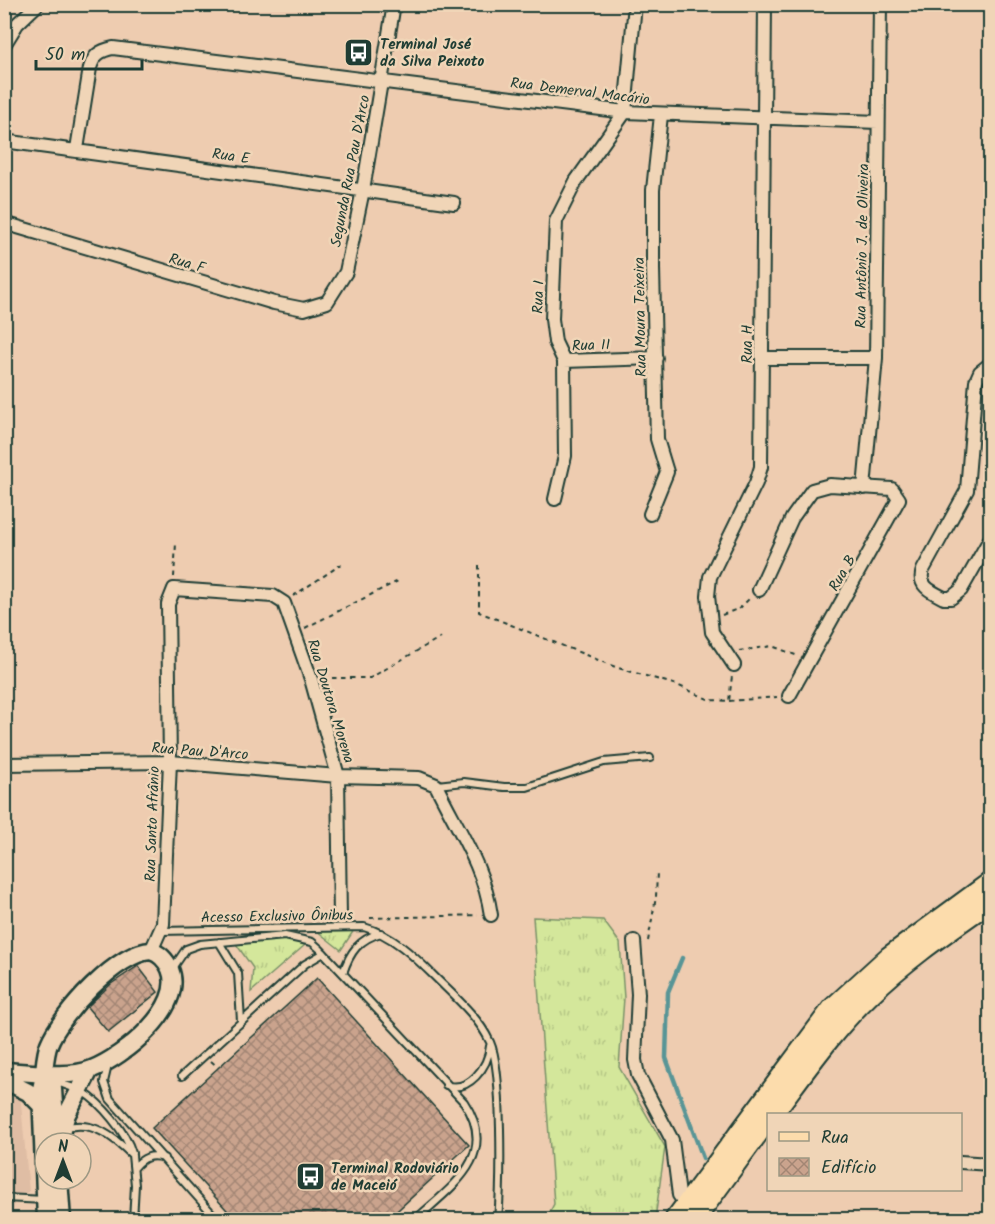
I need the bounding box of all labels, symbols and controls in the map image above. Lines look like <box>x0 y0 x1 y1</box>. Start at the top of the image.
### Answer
scale bar <box>36 33 142 71</box>
place label: Terminal José da Silva Peixoto <box>380 33 485 74</box>
bus stop icon: Terminal José da Silva Peixoto <box>343 37 375 69</box>
text: 50 m <box>45 41 85 70</box>
street label: Rua Demerval Macário <box>509 72 651 112</box>
street label: Segunda Rua Pau D'Arco <box>324 93 378 249</box>
street label: Rua E <box>210 142 252 172</box>
street label: Rua Antônio J. de Oliveira <box>850 163 876 329</box>
street label: Rua F <box>166 247 209 281</box>
street label: Rua Moura Teixeira <box>628 257 654 377</box>
street label: Rua I <box>526 279 552 314</box>
street label: Rua H <box>736 324 760 364</box>
street label: Rua II <box>571 333 611 359</box>
street label: Rua B <box>823 551 863 596</box>
street label: Rua Doutora Morena <box>300 636 360 766</box>
street label: Rua Pau D'Arco <box>151 737 249 767</box>
street label: Rua Santo Afrânio <box>139 766 167 882</box>
street label: Acesso Exclusivo Ônibus <box>201 904 354 930</box>
legend <box>767 1113 962 1191</box>
text: Rua <box>821 1124 849 1153</box>
north arrow <box>33 1131 93 1191</box>
text: N <box>58 1135 68 1160</box>
text: Edifício <box>821 1154 876 1183</box>
place label: Terminal Rodoviário de Maceió <box>331 1157 459 1198</box>
bus stop icon: Terminal Rodoviário de Maceió <box>294 1161 326 1193</box>

